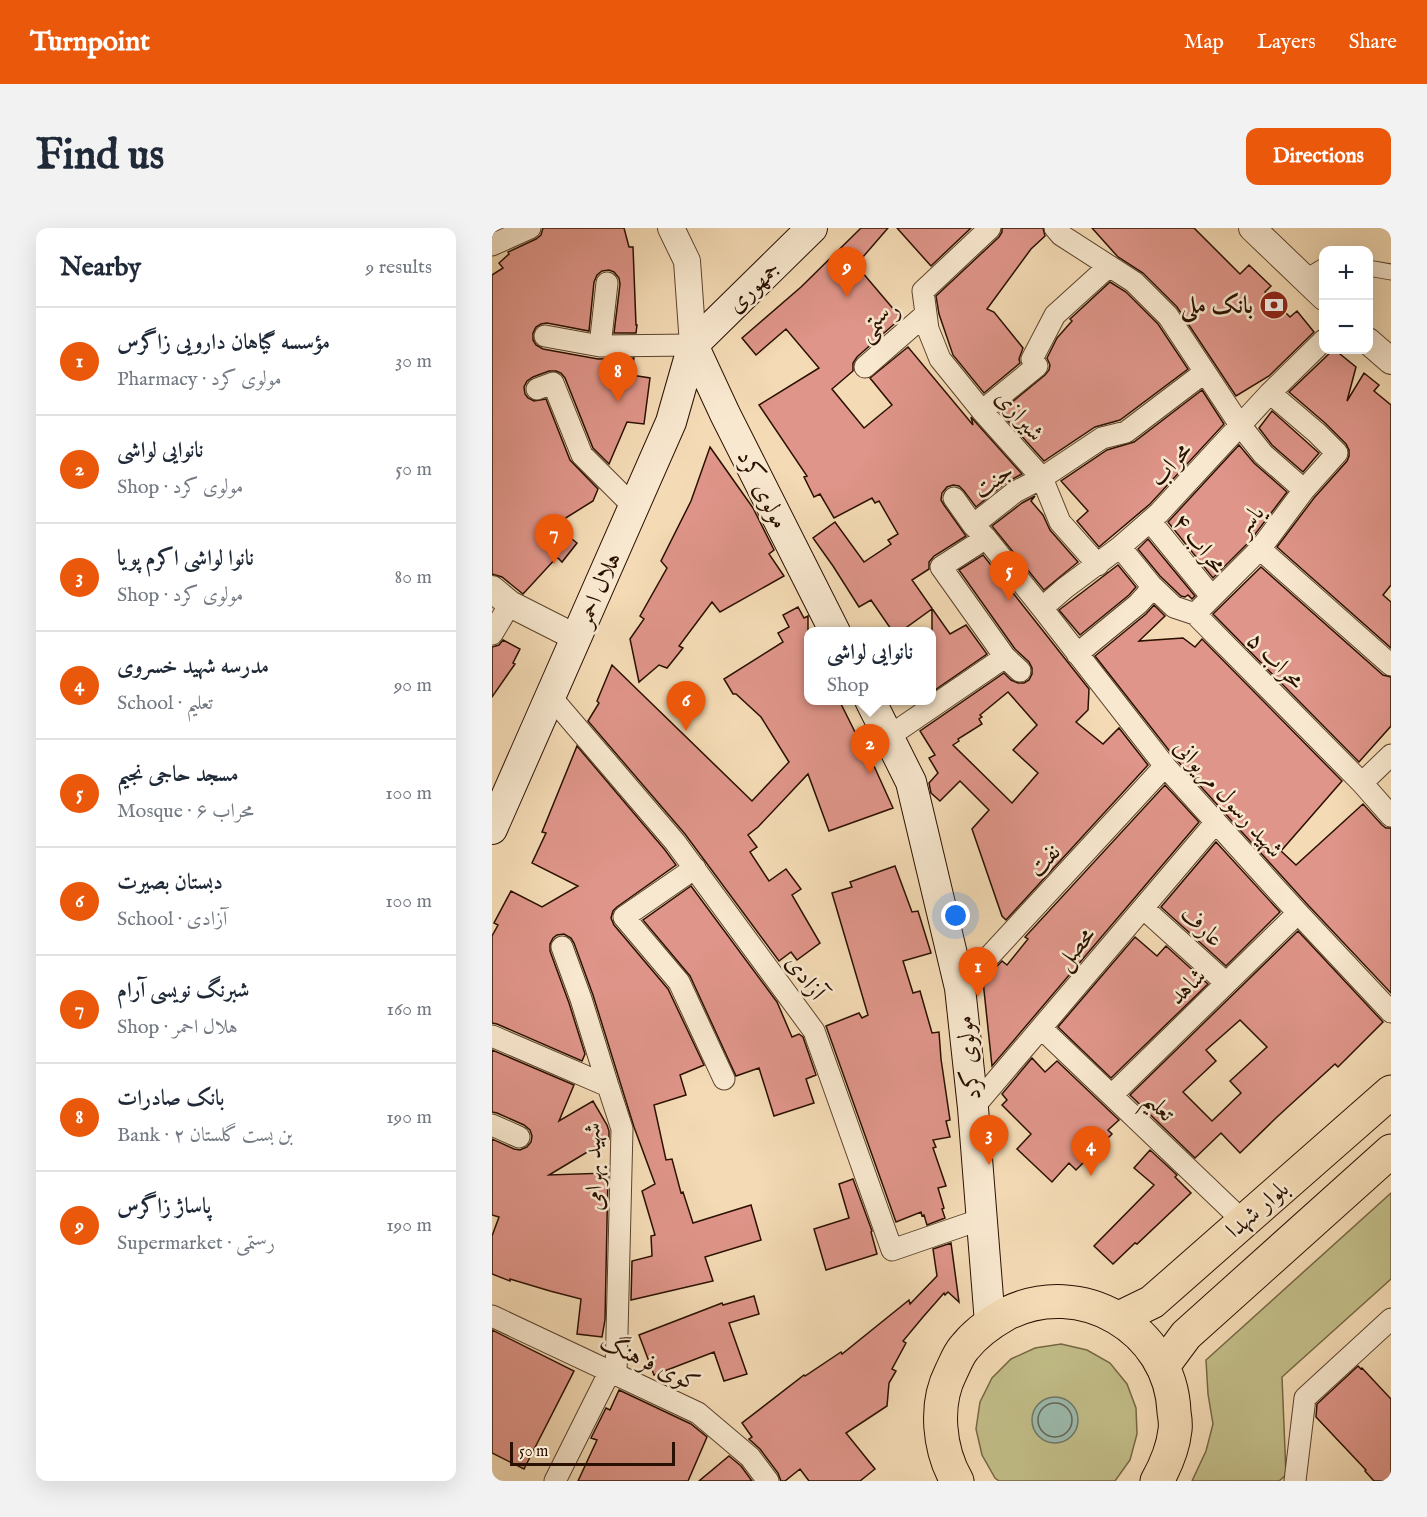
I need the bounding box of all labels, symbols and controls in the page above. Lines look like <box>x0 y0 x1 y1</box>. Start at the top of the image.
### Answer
text: Turnpoint <box>30 25 150 60</box>
text: Map <box>1184 29 1224 56</box>
text: Layers <box>1257 29 1316 56</box>
text: Share <box>1349 29 1397 56</box>
button: Directions <box>1246 128 1391 185</box>
text: Find us <box>36 130 164 183</box>
map controls <box>1319 246 1373 354</box>
button: + <box>1319 246 1373 300</box>
pin: 9 <box>828 248 866 297</box>
text: Nearby <box>60 251 141 284</box>
street label: جمهوری <box>721 254 787 320</box>
text: 9 results <box>366 255 432 280</box>
bank icon: بانک ملی <box>1258 289 1290 321</box>
place label: بانک ملی <box>1180 291 1253 324</box>
street label: رستمی <box>852 295 908 349</box>
button: − <box>1319 300 1373 354</box>
text: مؤسسه گیاهان دارویی زاگرس <box>117 329 330 357</box>
text: 1 <box>76 349 83 374</box>
text: 30 m <box>395 349 432 374</box>
pin: 8 <box>598 352 638 402</box>
text: Pharmacy · مولوی کرد <box>117 367 281 392</box>
street label: شیرازی <box>988 383 1050 449</box>
street label: محراب <box>1143 436 1200 494</box>
text: نانوایی لواشی <box>117 437 204 465</box>
street label: مولوی کرد <box>729 445 795 534</box>
street label: جنت <box>967 456 1020 506</box>
text: 2 <box>75 457 84 482</box>
text: 50 m <box>395 457 432 482</box>
text: Shop · مولوی کرد <box>117 475 243 500</box>
street label: یاسر <box>1226 498 1273 545</box>
street label: محراب ۴ <box>1165 507 1233 581</box>
pin: 7 <box>534 514 574 564</box>
text: نانوا لواشی اکرم پویا <box>117 545 254 573</box>
street label: هلال احمر <box>568 548 629 634</box>
pin: 5 <box>990 552 1028 601</box>
text: 3 <box>76 565 83 590</box>
text: 80 m <box>395 565 432 590</box>
text: Shop · مولوی کرد <box>117 583 243 608</box>
street label: محراب ۵ <box>1239 626 1311 697</box>
popup <box>804 627 936 705</box>
text: نانوایی لواشی <box>827 639 913 667</box>
text: مدرسه شهید خسروی <box>117 653 269 681</box>
text: 4 <box>75 673 84 698</box>
text: 90 m <box>394 673 432 698</box>
text: Shop <box>827 673 869 698</box>
pin: 6 <box>666 682 706 731</box>
text: School · تعلیم <box>117 691 213 716</box>
pin: 2 <box>850 724 890 774</box>
street label: شهید رسول مریوانی <box>1166 733 1290 865</box>
text: مسجد حاجی نجیم <box>117 761 239 789</box>
text: 5 <box>76 781 83 806</box>
text: 100 m <box>385 781 432 806</box>
text: Mosque · محراب ۶ <box>117 799 254 824</box>
street label: نفت <box>1022 838 1068 884</box>
text: دبستان بصیرت <box>117 869 223 897</box>
text: 6 <box>75 889 84 914</box>
text: 100 m <box>385 889 432 914</box>
street label: عارف <box>1173 900 1229 955</box>
your location <box>941 901 970 930</box>
text: School · آزادی <box>117 907 227 932</box>
street label: محصل <box>1049 921 1104 977</box>
pin: 1 <box>958 948 998 997</box>
street label: آزادی <box>778 949 833 1009</box>
street label: شاهد <box>1162 962 1214 1013</box>
text: شبرنگ نویسی آرام <box>117 977 249 1005</box>
text: 7 <box>75 997 84 1022</box>
text: 160 m <box>386 997 432 1022</box>
street label: مولوی کرد <box>950 1014 989 1102</box>
text: Shop · هلال احمر <box>117 1015 238 1040</box>
text: بانک صادرات <box>117 1085 224 1113</box>
street label: تعلیم <box>1132 1085 1181 1135</box>
text: 8 <box>76 1105 83 1130</box>
text: 190 m <box>386 1105 432 1130</box>
pin: 3 <box>970 1116 1008 1165</box>
street label: شهید بهرامی <box>577 1122 612 1212</box>
text: Bank · بن بست گلستان ۲ <box>117 1123 293 1148</box>
pin: 4 <box>1072 1126 1110 1176</box>
street label: بلوار شهدا <box>1220 1174 1296 1246</box>
text: پاساژ زاگرس <box>117 1193 211 1221</box>
text: 9 <box>75 1213 84 1238</box>
text: 190 m <box>386 1213 432 1238</box>
text: Supermarket · رستمی <box>117 1231 275 1256</box>
street label: کوی فرهنگ <box>594 1326 705 1400</box>
scale bar <box>510 1439 675 1466</box>
text: 50 m <box>519 1442 548 1462</box>

